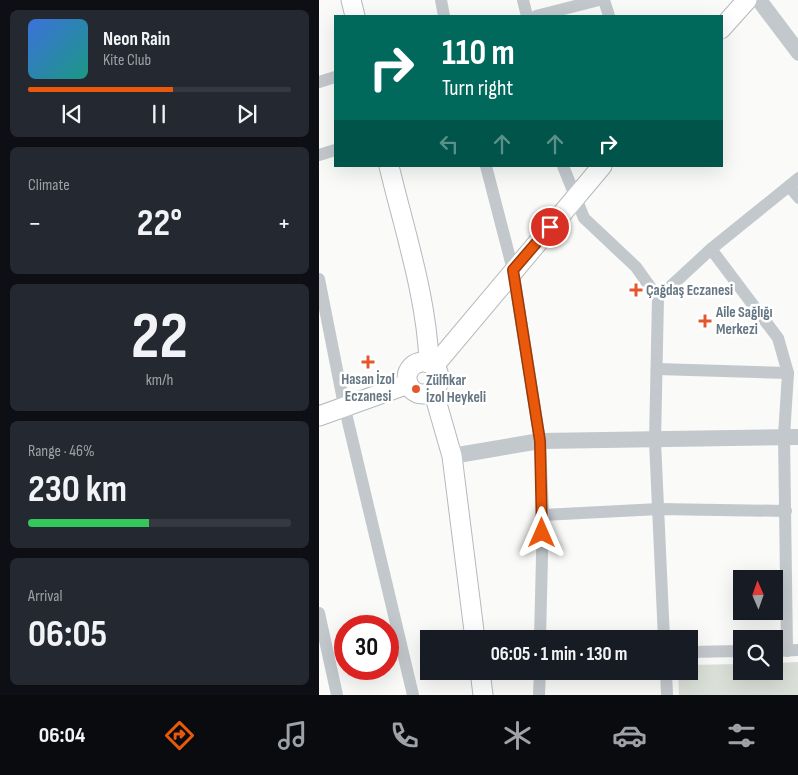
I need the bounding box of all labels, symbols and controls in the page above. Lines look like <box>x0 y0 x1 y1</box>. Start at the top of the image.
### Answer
text: Neon Rain <box>103 28 170 51</box>
text: 110 m <box>442 32 515 75</box>
icon: right <box>359 35 424 100</box>
text: Kite Club <box>103 51 151 70</box>
text: Turn right <box>442 75 513 102</box>
icon: previous <box>58 100 86 128</box>
icon: pause <box>145 100 173 128</box>
icon: next <box>233 100 261 128</box>
icon: left <box>435 130 463 158</box>
icon: ahead <box>488 130 516 158</box>
icon: ahead <box>541 130 569 158</box>
icon: right <box>594 130 622 158</box>
text: Climate <box>28 176 70 195</box>
text: 22° <box>137 201 182 246</box>
pin <box>529 206 571 248</box>
text: − <box>28 207 42 240</box>
text: + <box>277 207 291 240</box>
icon: arrive <box>536 213 564 241</box>
place label: Çağdaş Eczanesi <box>646 281 733 300</box>
marker: Çağdaş Eczanesi <box>630 284 642 296</box>
text: 22 <box>131 299 188 377</box>
place label: Aile Sağlığı Merkezi <box>715 303 773 339</box>
marker: Aile Sağlığı Merkezi <box>698 314 712 328</box>
marker: Hasan İzol Eczanesi <box>362 356 374 368</box>
place label: Hasan İzol Eczanesi <box>341 370 395 406</box>
text: km/h <box>146 371 173 390</box>
place label: Zülfikar İzol Heykeli <box>426 371 486 407</box>
marker: Zülfikar İzol Heykeli <box>410 383 422 395</box>
text: Range · 46% <box>28 442 95 461</box>
text: 230 km <box>28 467 127 512</box>
position arrow <box>515 506 567 558</box>
north arrow <box>733 570 783 620</box>
map controls <box>733 570 783 680</box>
text: Arrival <box>28 587 62 606</box>
text: 06:05 <box>28 612 107 657</box>
speed limit sign: 30 <box>334 615 399 680</box>
button: search <box>733 630 783 680</box>
text: 06:05 · 1 min · 130 m <box>491 643 627 666</box>
icon: directions <box>162 718 197 753</box>
icon: music <box>275 718 310 753</box>
icon: phone <box>387 718 422 753</box>
icon: climate <box>500 718 535 753</box>
icon: car <box>612 718 647 753</box>
icon: filters <box>724 718 759 753</box>
text: 06:04 <box>39 722 85 749</box>

